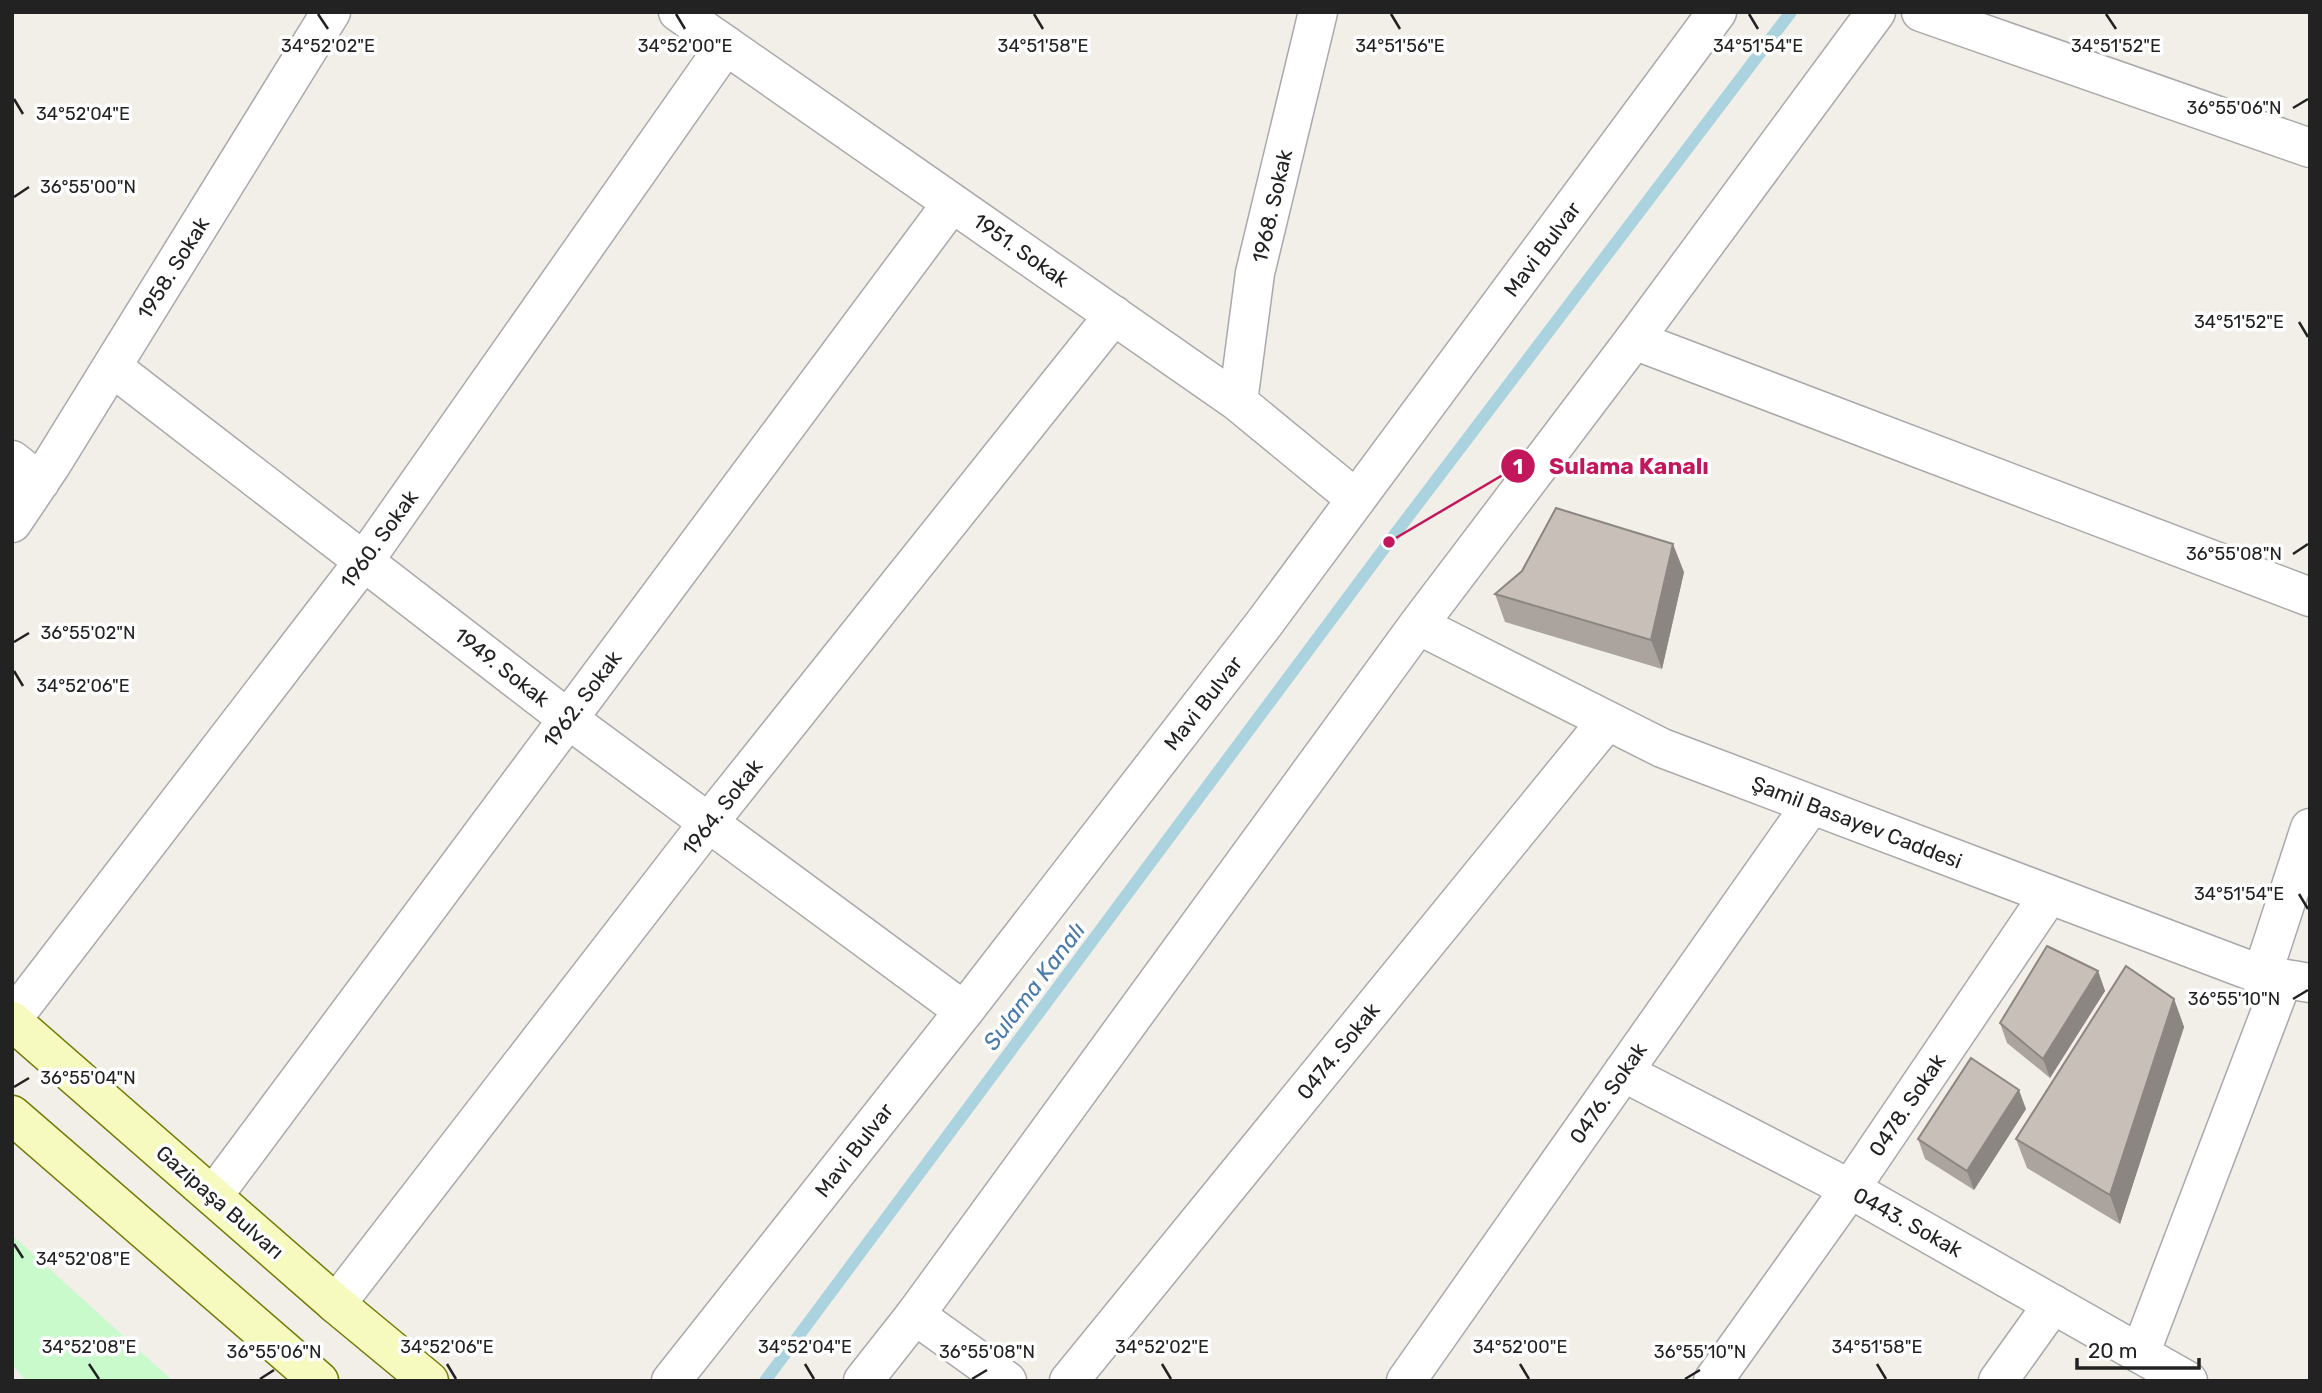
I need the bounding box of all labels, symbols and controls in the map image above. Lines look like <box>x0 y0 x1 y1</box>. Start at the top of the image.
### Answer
text: 34°52'02"E <box>281 35 375 57</box>
text: 34°52'00"E <box>638 35 732 57</box>
text: 34°51'58"E <box>998 35 1088 57</box>
text: 34°51'56"E <box>1355 35 1445 57</box>
text: 34°51'54"E <box>1713 35 1803 57</box>
text: 34°51'52"E <box>2071 35 2161 57</box>
text: 36°55'06"N <box>2187 97 2281 119</box>
text: 34°52'04"E <box>36 103 130 125</box>
street label: 1968. Sokak <box>1247 147 1297 265</box>
text: 36°55'00"N <box>40 176 136 198</box>
street label: Mavi Bulvar <box>1498 197 1586 301</box>
street label: 1951. Sokak <box>968 208 1074 292</box>
street label: 1958. Sokak <box>132 212 214 324</box>
text: 34°51'52"E <box>2194 311 2284 333</box>
callout: Sulama Kanalı <box>1501 444 1723 488</box>
text: Sulama Kanalı <box>1549 452 1709 480</box>
text: 1 <box>1513 454 1523 479</box>
street label: 1960. Sokak <box>335 485 423 593</box>
text: 36°55'08"N <box>2186 543 2282 565</box>
text: 36°55'02"N <box>40 622 136 644</box>
street label: 1949. Sokak <box>449 622 555 712</box>
street label: 1962. Sokak <box>537 645 627 752</box>
street label: Mavi Bulvar <box>1159 651 1247 755</box>
text: 34°52'06"E <box>36 675 130 697</box>
street label: 1964. Sokak <box>677 754 767 860</box>
street label: Şamil Basayev Caddesi <box>1748 770 1966 874</box>
text: 34°51'54"E <box>2194 883 2284 905</box>
water label: Sulama Kanalı <box>977 917 1091 1055</box>
text: 36°55'10"N <box>2188 988 2280 1010</box>
street label: 0474. Sokak <box>1291 997 1385 1104</box>
street label: 0476. Sokak <box>1564 1038 1652 1148</box>
street label: 0478. Sokak <box>1863 1049 1951 1161</box>
text: 36°55'04"N <box>40 1067 136 1089</box>
street label: Mavi Bulvar <box>810 1098 898 1202</box>
street label: Gazipaşa Bulvarı <box>151 1140 289 1264</box>
street label: 0443. Sokak <box>1849 1182 1967 1262</box>
text: 34°52'08"E <box>36 1248 130 1270</box>
scale bar <box>2077 1326 2200 1370</box>
text: 34°52'08"E <box>42 1336 136 1358</box>
text: 34°52'06"E <box>400 1336 494 1358</box>
text: 34°52'04"E <box>758 1336 852 1358</box>
text: 34°52'02"E <box>1115 1336 1209 1358</box>
text: 34°52'00"E <box>1473 1336 1567 1358</box>
text: 34°51'58"E <box>1832 1336 1922 1358</box>
text: 20 m <box>2088 1338 2137 1363</box>
text: 36°55'06"N <box>227 1341 321 1363</box>
text: 36°55'08"N <box>939 1341 1035 1363</box>
text: 36°55'10"N <box>1654 1341 1746 1363</box>

